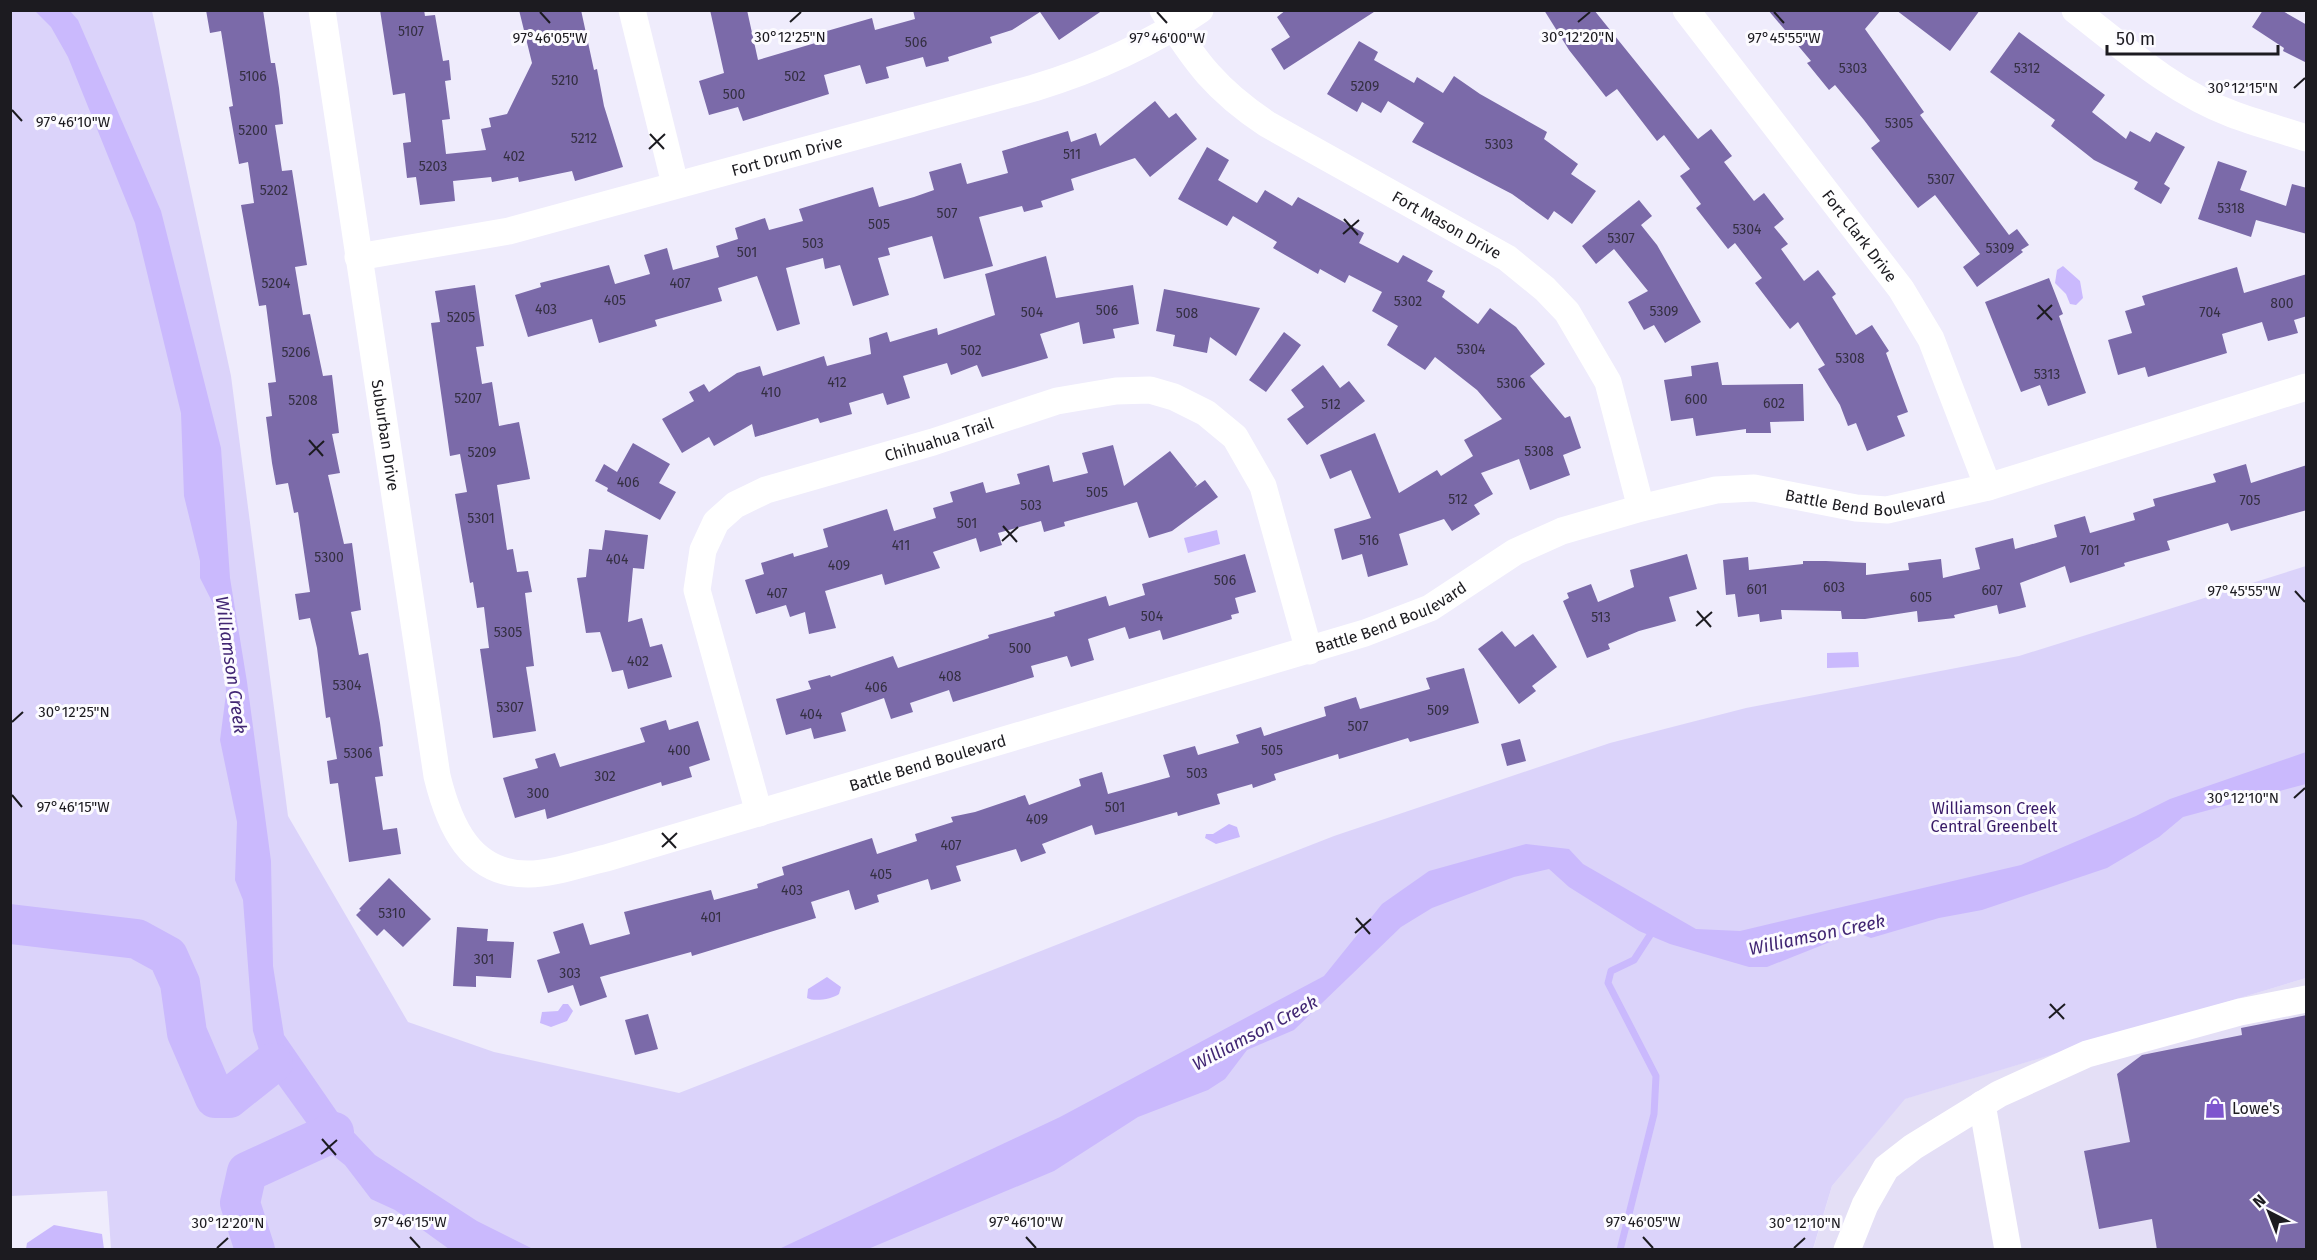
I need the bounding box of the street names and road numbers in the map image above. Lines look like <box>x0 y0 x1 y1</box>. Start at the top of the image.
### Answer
street label: Fort Drum Drive <box>729 131 844 180</box>
street label: Fort Mason Drive <box>1389 186 1505 263</box>
street label: Fort Clark Drive <box>1818 186 1901 286</box>
street label: Suburban Drive <box>368 378 404 492</box>
street label: Chihuahua Trail <box>882 413 996 465</box>
street label: Battle Bend Boulevard <box>1784 485 1947 520</box>
street label: Battle Bend Boulevard <box>1313 577 1470 657</box>
street label: Battle Bend Boulevard <box>847 730 1008 795</box>

